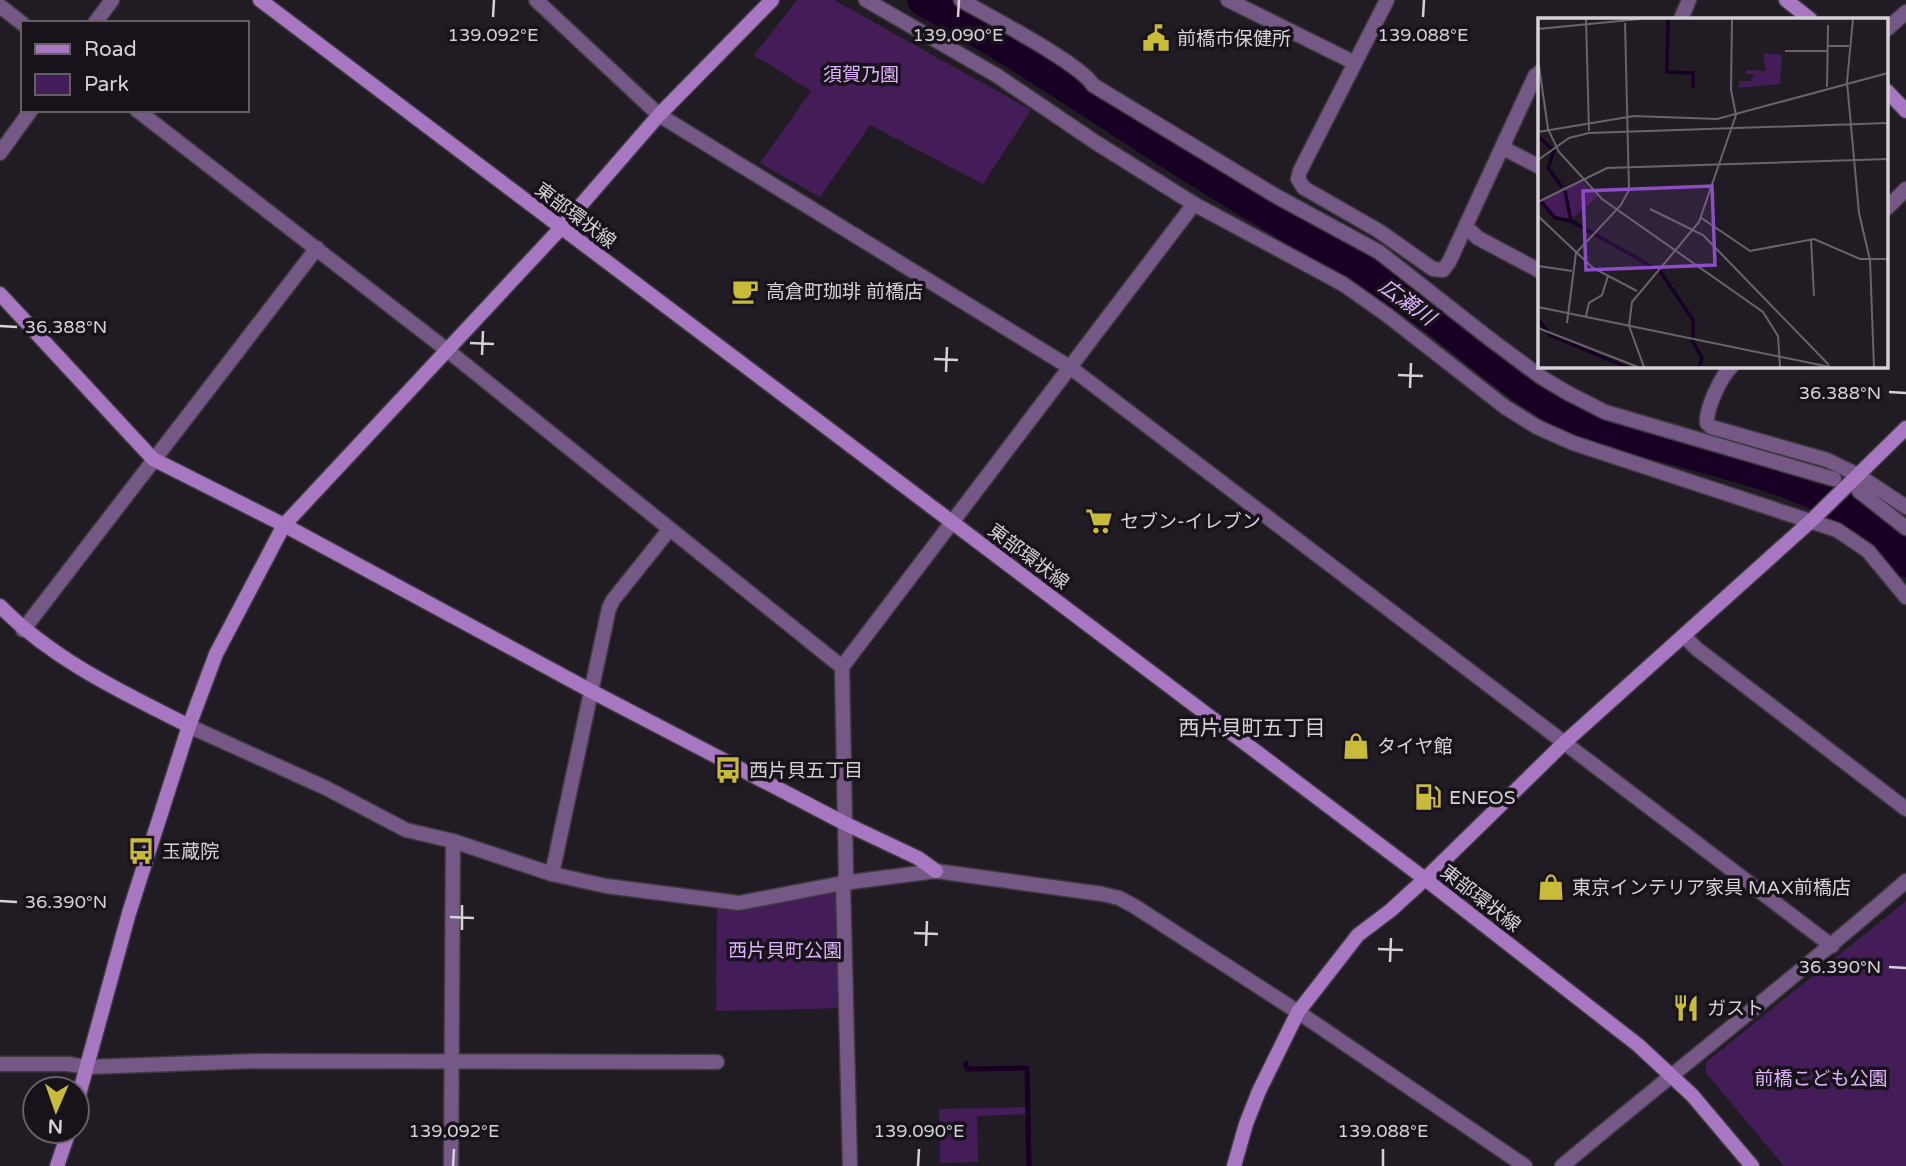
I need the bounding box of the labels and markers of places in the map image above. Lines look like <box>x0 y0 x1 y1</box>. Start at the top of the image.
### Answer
public building icon: 前橋市保健所 <box>1141 23 1171 53</box>
place label: 前橋市保健所 <box>1177 28 1291 50</box>
cafe icon: 高倉町珈琲 前橋店 <box>730 276 760 306</box>
place label: 高倉町珈琲 前橋店 <box>766 281 923 303</box>
supermarket icon: セブン-イレブン <box>1084 506 1114 536</box>
place label: セブン-イレブン <box>1120 511 1261 533</box>
shop icon: タイヤ館 <box>1341 731 1371 761</box>
place label: タイヤ館 <box>1377 736 1452 758</box>
bus stop icon: 西片貝五丁目 <box>713 755 743 785</box>
place label: 西片貝五丁目 <box>749 760 863 782</box>
fuel station icon: ENEOS <box>1413 782 1443 812</box>
place label: ENEOS <box>1449 787 1516 809</box>
bus stop icon: 玉蔵院 <box>126 836 156 866</box>
place label: 玉蔵院 <box>162 841 219 863</box>
shop icon: 東京インテリア家具 MAX前橋店 <box>1536 872 1566 902</box>
place label: 東京インテリア家具 MAX前橋店 <box>1572 877 1851 899</box>
restaurant icon: ガスト <box>1671 993 1701 1023</box>
place label: ガスト <box>1707 998 1764 1020</box>

